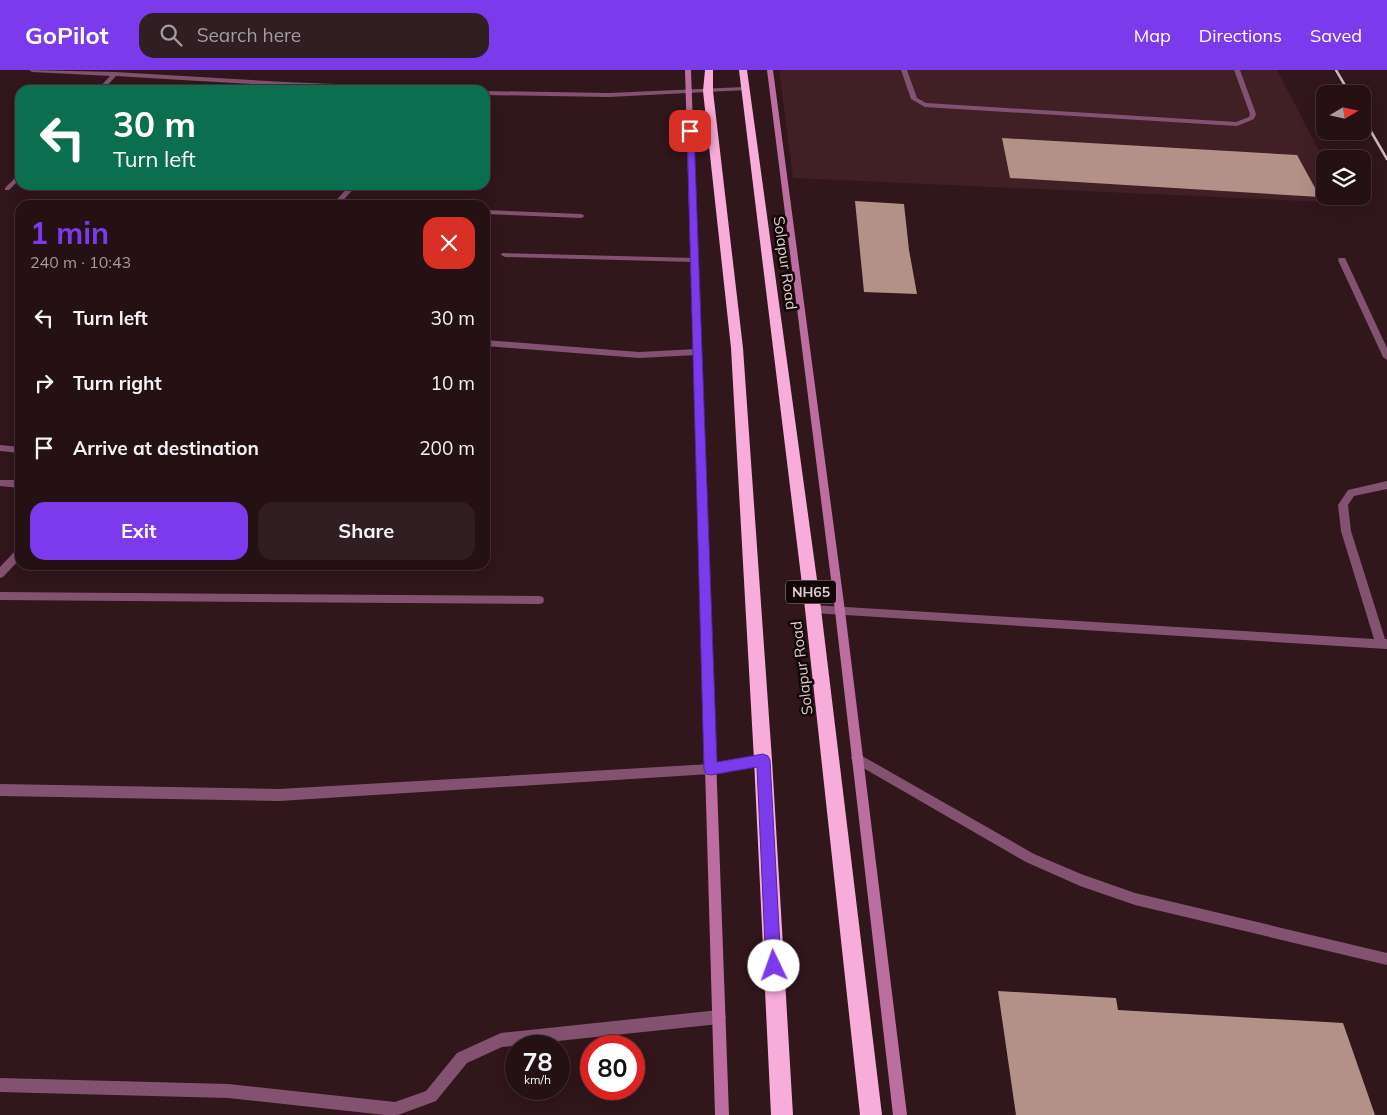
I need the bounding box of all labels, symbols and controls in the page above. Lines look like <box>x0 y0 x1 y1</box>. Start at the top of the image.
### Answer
search box <box>139 13 489 58</box>
text: GoPilot <box>25 20 109 50</box>
icon: search <box>157 21 185 49</box>
text: Search here <box>197 23 301 47</box>
text: Map <box>1134 24 1171 47</box>
text: Directions <box>1199 24 1282 47</box>
text: Saved <box>1310 24 1362 47</box>
north arrow <box>1316 85 1371 140</box>
map controls <box>1316 85 1371 205</box>
text: 30 m <box>113 102 196 146</box>
icon: left <box>30 105 95 170</box>
pin <box>669 110 711 152</box>
icon: arrive <box>676 117 704 145</box>
text: Turn left <box>113 145 196 173</box>
button: layers <box>1316 150 1371 205</box>
text: 1 min <box>30 214 109 252</box>
street label: Solapur Road <box>770 215 801 311</box>
button: close <box>423 217 475 269</box>
text: 240 m · 10:43 <box>30 252 131 272</box>
icon: left <box>30 304 58 332</box>
text: Turn left <box>73 306 148 330</box>
text: 30 m <box>431 306 475 330</box>
icon: right <box>30 369 58 397</box>
text: Turn right <box>73 371 162 395</box>
text: 10 m <box>431 371 475 395</box>
icon: arrive <box>30 434 58 462</box>
text: Arrive at destination <box>73 436 259 460</box>
text: 200 m <box>419 436 475 460</box>
button: Exit <box>30 502 248 560</box>
button: Share <box>258 502 475 560</box>
road number: NH65 <box>786 581 836 604</box>
street label: Solapur Road <box>786 620 817 716</box>
position arrow <box>747 939 799 991</box>
speed limit sign: 80 <box>580 1035 645 1100</box>
text: 78 <box>522 1046 553 1077</box>
text: km/h <box>524 1072 551 1087</box>

